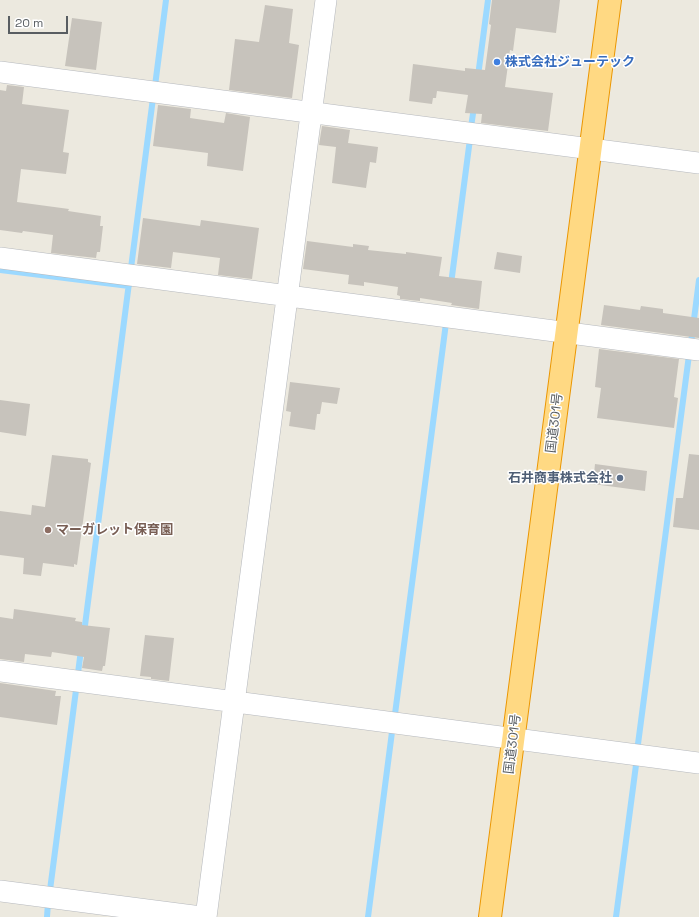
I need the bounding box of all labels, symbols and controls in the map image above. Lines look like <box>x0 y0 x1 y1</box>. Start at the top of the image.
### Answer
scale bar <box>10 8 70 34</box>
text: 20 m <box>15 15 43 31</box>
place label: 株式会社ジューテック <box>505 54 635 70</box>
marker: 株式会社ジューテック <box>492 57 502 67</box>
street label: 国道301号 <box>544 392 566 454</box>
place label: 石井商事株式会社 <box>508 470 612 486</box>
marker: 石井商事株式会社 <box>615 473 625 483</box>
place label: マーガレット保育園 <box>56 522 173 538</box>
marker: マーガレット保育園 <box>43 525 53 535</box>
street label: 国道301号 <box>502 713 524 775</box>

